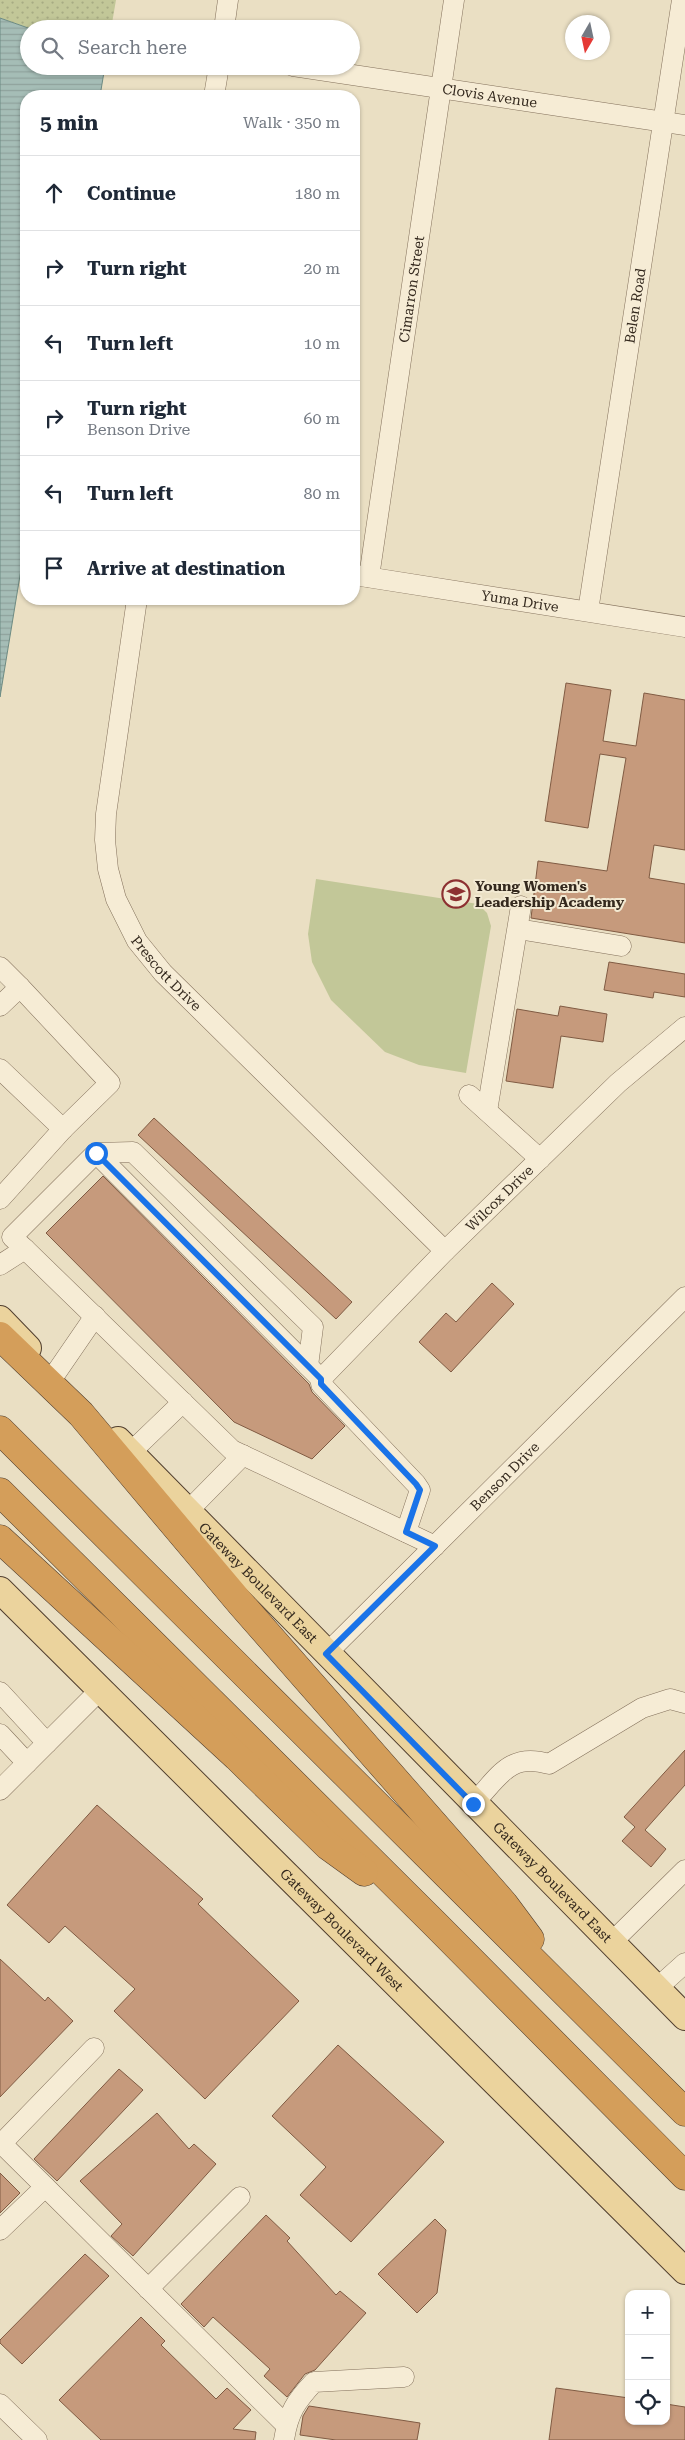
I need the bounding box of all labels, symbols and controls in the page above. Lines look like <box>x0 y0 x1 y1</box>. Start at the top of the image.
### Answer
north arrow <box>565 15 610 60</box>
search box <box>20 20 360 75</box>
icon: search <box>38 34 66 62</box>
text: Search here <box>78 36 187 59</box>
street label: Clovis Avenue <box>441 81 539 111</box>
text: 5 min <box>40 111 98 135</box>
text: Walk · 350 m <box>243 113 340 132</box>
icon: ahead <box>40 179 68 207</box>
text: Continue <box>87 182 176 205</box>
text: 180 m <box>294 184 340 203</box>
street label: Cimarron Street <box>396 235 427 344</box>
icon: right <box>40 254 68 282</box>
text: Turn right <box>87 257 187 280</box>
text: 20 m <box>303 259 340 278</box>
street label: Belen Road <box>621 267 649 344</box>
icon: left <box>40 329 68 357</box>
text: Turn left <box>87 332 173 355</box>
text: 10 m <box>303 334 340 353</box>
text: Turn right <box>87 397 187 420</box>
icon: right <box>40 404 68 432</box>
text: 60 m <box>303 409 340 428</box>
text: Benson Drive <box>87 420 190 439</box>
icon: left <box>40 479 68 507</box>
text: Turn left <box>87 482 173 505</box>
text: 80 m <box>303 484 340 503</box>
icon: arrive <box>40 554 68 582</box>
text: Arrive at destination <box>87 557 285 580</box>
street label: Yuma Drive <box>480 587 560 615</box>
place label: Young Women's Leadership Academy <box>475 878 625 910</box>
school or university icon: Young Women's Leadership Academy <box>441 879 471 909</box>
street label: Prescott Drive <box>128 932 205 1014</box>
route start <box>85 1142 108 1165</box>
street label: Wilcox Drive <box>462 1162 537 1234</box>
street label: Benson Drive <box>467 1439 543 1514</box>
street label: Gateway Boulevard East <box>196 1519 321 1646</box>
route end <box>462 1793 485 1816</box>
street label: Gateway Boulevard East <box>490 1819 615 1946</box>
street label: Gateway Boulevard West <box>277 1865 407 1994</box>
map controls <box>625 2290 670 2425</box>
button: + <box>625 2290 670 2335</box>
button: − <box>625 2335 670 2380</box>
button: locate <box>625 2380 670 2425</box>

